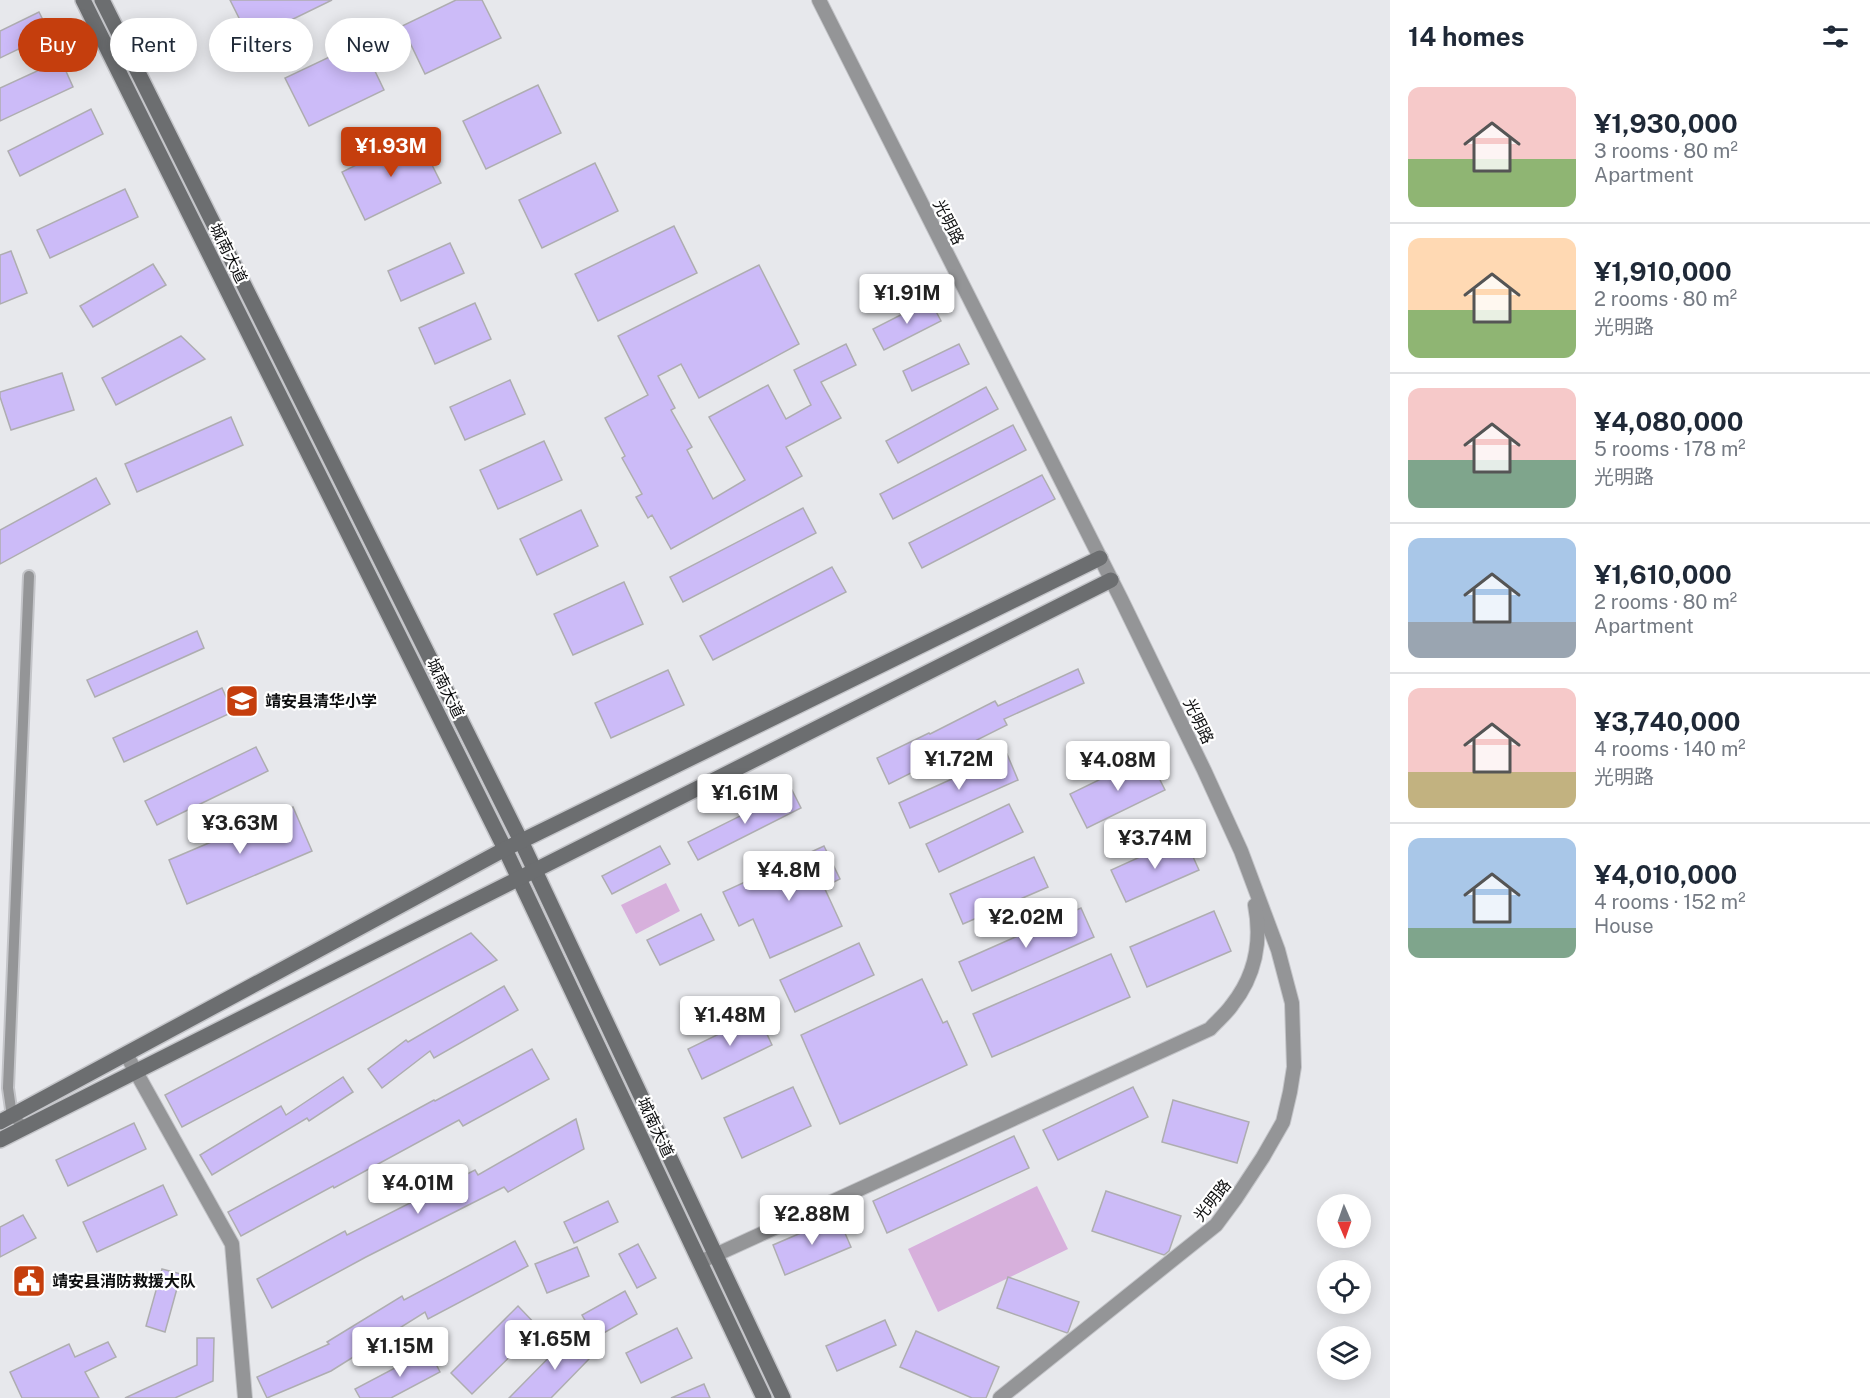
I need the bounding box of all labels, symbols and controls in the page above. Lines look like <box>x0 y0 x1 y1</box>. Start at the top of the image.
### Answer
chip: Buy <box>18 18 98 72</box>
chip: Rent <box>110 18 197 72</box>
chip: Filters <box>209 18 313 72</box>
chip: New <box>325 18 411 72</box>
icon: filters <box>1819 20 1852 53</box>
text: 14 homes <box>1408 21 1524 52</box>
text: ¥1,930,000 <box>1594 108 1738 139</box>
icon: home <box>1456 111 1528 183</box>
pin: ¥1.93M <box>342 127 440 178</box>
text: ¥1.93M <box>355 134 427 158</box>
text: 3 rooms · 80 m² <box>1594 139 1738 163</box>
text: Apartment <box>1594 163 1694 187</box>
street label: 光明路 <box>929 197 968 248</box>
street label: 城南大道 <box>206 220 251 286</box>
text: ¥1,910,000 <box>1594 256 1732 287</box>
icon: home <box>1456 262 1528 334</box>
pin: ¥1.91M <box>858 274 956 325</box>
text: ¥1.91M <box>873 281 941 305</box>
text: 2 rooms · 80 m² <box>1594 287 1737 311</box>
text: 光明路 <box>1594 315 1654 339</box>
text: ¥4,080,000 <box>1594 406 1744 437</box>
icon: home <box>1456 412 1528 484</box>
text: 5 rooms · 178 m² <box>1594 437 1746 461</box>
text: 光明路 <box>1594 465 1654 489</box>
text: ¥1,610,000 <box>1594 559 1732 590</box>
icon: home <box>1456 562 1528 634</box>
text: 2 rooms · 80 m² <box>1594 590 1737 614</box>
text: Apartment <box>1594 614 1694 638</box>
street label: 城南大道 <box>423 655 468 721</box>
school or university icon: 靖安县清华小学 <box>224 683 260 719</box>
place label: 靖安县清华小学 <box>265 692 377 711</box>
street label: 光明路 <box>1179 695 1218 747</box>
text: ¥3,740,000 <box>1594 706 1741 737</box>
icon: home <box>1456 712 1528 784</box>
text: 4 rooms · 140 m² <box>1594 737 1746 761</box>
pin: ¥1.72M <box>910 740 1008 791</box>
pin: ¥4.08M <box>1069 741 1167 792</box>
text: ¥1.72M <box>924 747 994 771</box>
text: ¥4.08M <box>1080 748 1156 772</box>
text: 光明路 <box>1594 765 1654 789</box>
pin: ¥1.61M <box>696 774 794 825</box>
text: ¥1.61M <box>711 781 779 805</box>
pin: ¥3.63M <box>191 804 289 855</box>
text: ¥3.63M <box>202 811 278 835</box>
pin: ¥3.74M <box>1106 819 1204 870</box>
text: ¥3.74M <box>1118 826 1192 850</box>
pin: ¥4.8M <box>747 851 831 902</box>
text: ¥4.8M <box>757 858 821 882</box>
text: ¥4,010,000 <box>1594 859 1737 890</box>
icon: home <box>1456 862 1528 934</box>
text: 4 rooms · 152 m² <box>1594 890 1746 914</box>
pin: ¥2.02M <box>977 898 1075 949</box>
text: ¥2.02M <box>988 905 1064 929</box>
text: House <box>1594 914 1654 938</box>
pin: ¥1.48M <box>681 996 779 1047</box>
text: ¥1.48M <box>694 1003 766 1027</box>
street label: 城南大道 <box>633 1094 678 1160</box>
pin: ¥4.01M <box>369 1164 467 1215</box>
text: ¥4.01M <box>382 1171 454 1195</box>
street label: 光明路 <box>1190 1176 1235 1225</box>
north arrow <box>1317 1194 1371 1248</box>
map controls <box>1317 1194 1371 1380</box>
pin: ¥2.88M <box>763 1195 861 1246</box>
text: ¥2.88M <box>774 1202 850 1226</box>
button: locate <box>1317 1260 1371 1314</box>
public building icon: 靖安县消防救援大队 <box>11 1263 47 1299</box>
place label: 靖安县消防救援大队 <box>52 1272 196 1291</box>
pin: ¥1.65M <box>506 1320 604 1371</box>
button: layers <box>1317 1326 1371 1380</box>
pin: ¥1.15M <box>351 1327 449 1378</box>
text: ¥1.65M <box>519 1327 591 1351</box>
text: ¥1.15M <box>366 1334 434 1358</box>

